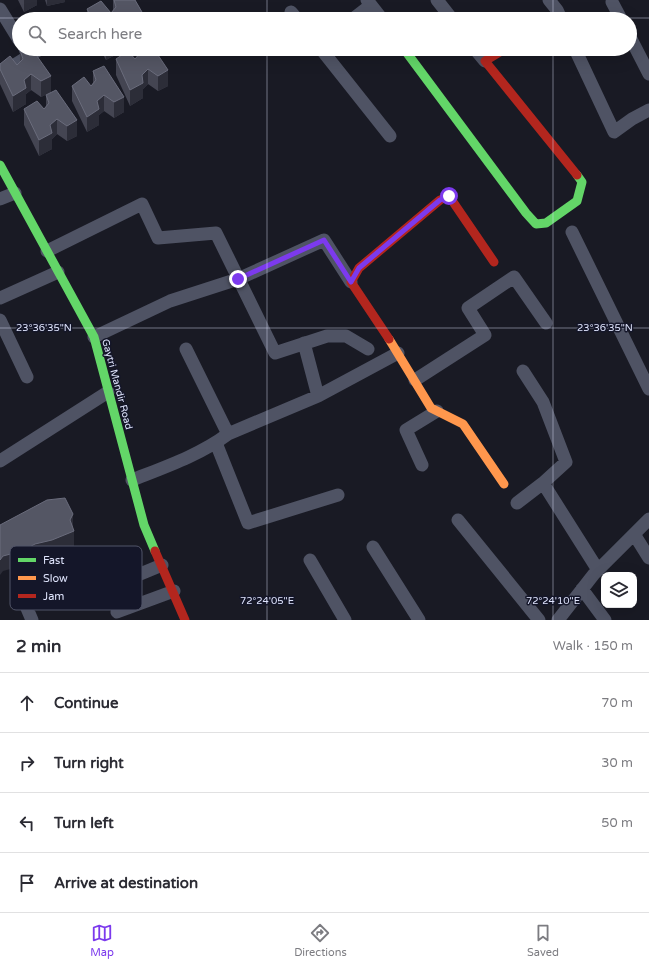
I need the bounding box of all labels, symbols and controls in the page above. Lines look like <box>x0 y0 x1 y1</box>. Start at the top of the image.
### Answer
search box <box>12 12 637 56</box>
icon: search <box>26 23 48 45</box>
text: Search here <box>58 25 142 43</box>
route start <box>440 187 458 205</box>
route end <box>229 270 247 288</box>
text: 23°36'35"N <box>16 322 72 334</box>
text: 23°36'35"N <box>577 322 633 334</box>
street label: Gaytri Mandir Road <box>99 338 135 431</box>
legend <box>10 546 142 610</box>
text: Fast <box>43 554 64 567</box>
text: Slow <box>43 572 68 585</box>
map controls <box>601 572 637 608</box>
button: layers <box>601 572 637 608</box>
text: Jam <box>43 590 64 603</box>
text: 72°24'05"E <box>240 595 294 607</box>
text: 72°24'10"E <box>526 595 580 607</box>
text: 2 min <box>16 636 61 657</box>
text: Walk · 150 m <box>553 638 633 654</box>
icon: ahead <box>16 692 38 714</box>
text: Continue <box>54 694 118 712</box>
text: 70 m <box>601 695 633 711</box>
icon: right <box>16 752 38 774</box>
text: Turn right <box>54 754 124 772</box>
text: 30 m <box>601 755 633 771</box>
icon: left <box>16 812 38 834</box>
text: Turn left <box>54 814 114 832</box>
text: 50 m <box>601 815 633 831</box>
icon: arrive <box>16 872 38 894</box>
text: Arrive at destination <box>54 874 198 892</box>
tab: Map <box>90 922 114 959</box>
tab: Directions <box>294 922 347 959</box>
tab: Saved <box>527 922 559 959</box>

